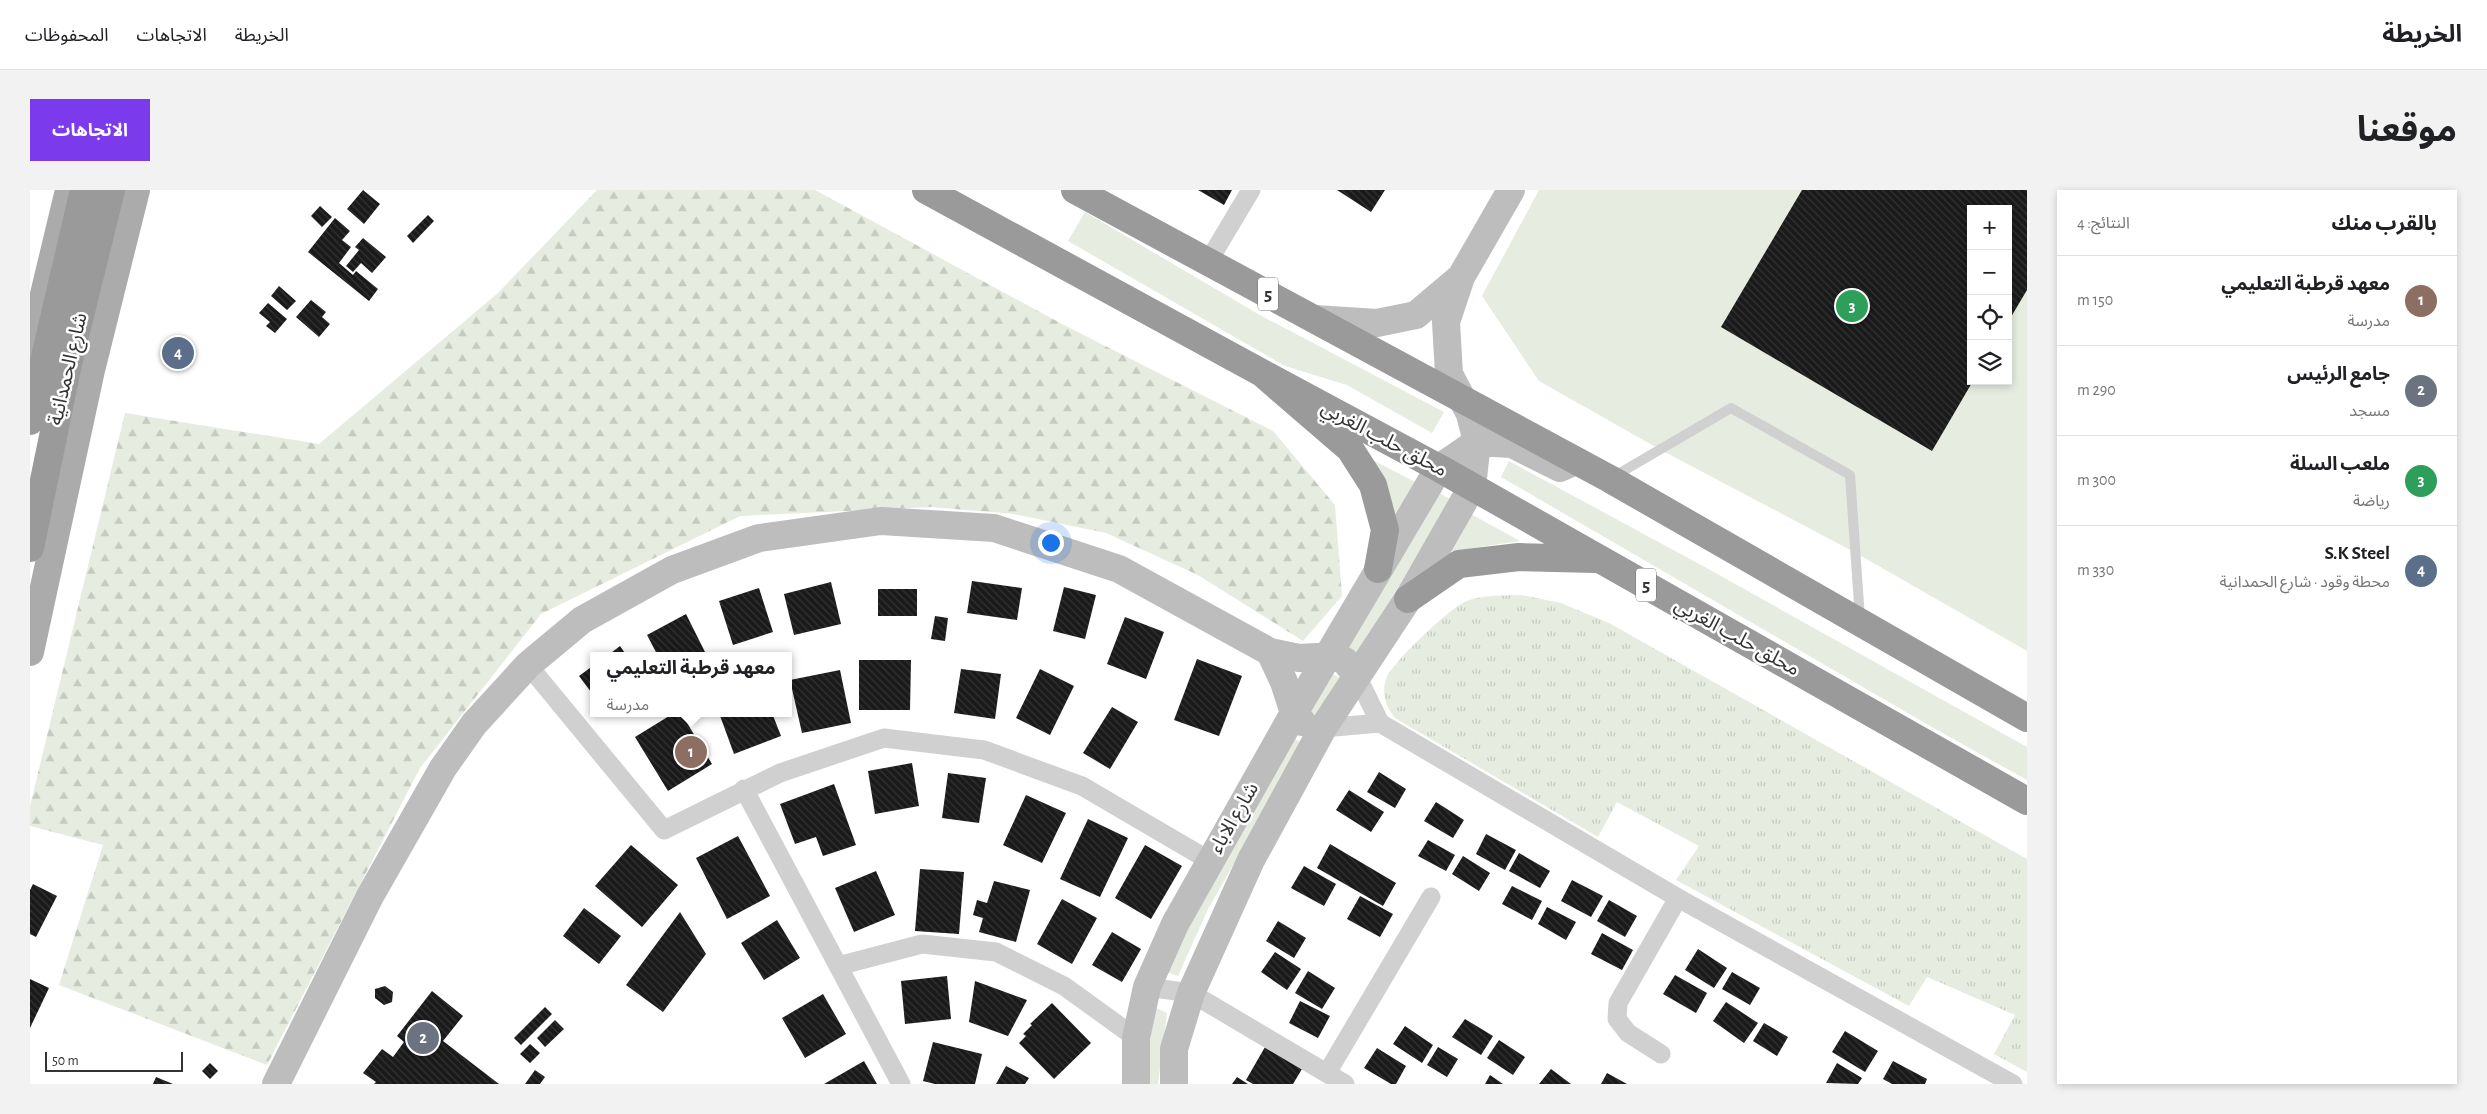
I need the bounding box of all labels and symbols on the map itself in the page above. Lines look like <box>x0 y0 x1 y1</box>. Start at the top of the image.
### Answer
road number: 5 <box>1258 278 1278 310</box>
pin: 3 <box>1836 287 1868 325</box>
street label: شارع الحمدانية <box>45 311 95 428</box>
pin: 4 <box>162 334 194 372</box>
street label: محلق حلب الغربي <box>1316 397 1450 485</box>
your location <box>1038 530 1064 556</box>
road number: 5 <box>1636 568 1656 602</box>
street label: محلق حلب الغربي <box>1669 594 1803 684</box>
pin: 1 <box>675 733 707 771</box>
street label: شارع الاباء <box>1206 779 1266 859</box>
pin: 2 <box>407 1019 439 1057</box>
scale bar <box>45 1049 182 1072</box>

